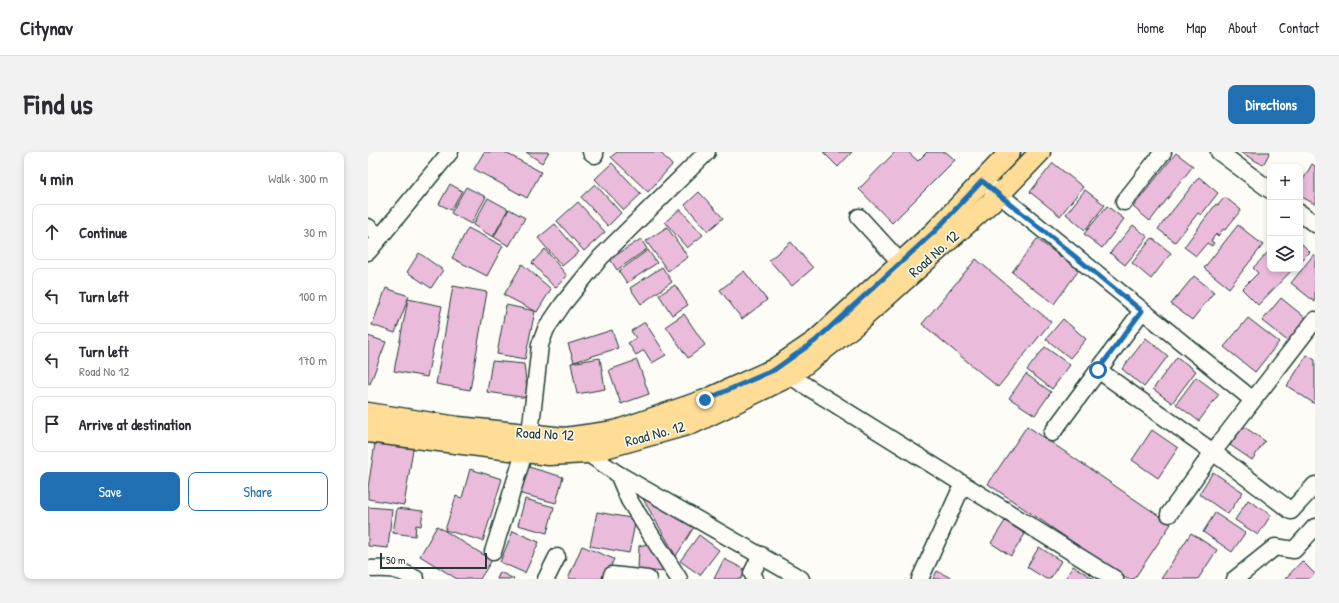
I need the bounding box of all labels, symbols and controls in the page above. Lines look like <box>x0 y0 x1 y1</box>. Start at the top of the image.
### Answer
text: Citynav <box>20 15 73 41</box>
text: Home <box>1137 18 1164 37</box>
text: Map <box>1186 18 1206 37</box>
text: About <box>1228 18 1257 37</box>
text: Contact <box>1279 18 1319 37</box>
text: Find us <box>24 85 93 123</box>
button: Directions <box>1228 85 1315 124</box>
map controls <box>1267 164 1303 272</box>
button: + <box>1267 164 1303 200</box>
text: 4 min <box>40 167 73 190</box>
text: Walk · 300 m <box>268 169 328 187</box>
button: − <box>1267 200 1303 236</box>
icon: ahead <box>41 221 63 243</box>
text: Continue <box>79 222 127 243</box>
text: 30 m <box>304 223 327 241</box>
street label: Road No. 12 <box>904 225 963 282</box>
button: layers <box>1267 236 1303 272</box>
icon: left <box>41 285 63 307</box>
text: Turn left <box>79 286 129 307</box>
text: 100 m <box>299 287 327 305</box>
text: Turn left <box>79 341 129 362</box>
icon: left <box>41 349 63 371</box>
text: 170 m <box>298 351 327 369</box>
route start <box>1089 361 1107 379</box>
text: Road No 12 <box>79 362 129 380</box>
route end <box>696 391 714 409</box>
icon: arrive <box>41 413 63 435</box>
text: Arrive at destination <box>79 414 191 435</box>
street label: Road No. 12 <box>623 415 687 452</box>
street label: Road No 12 <box>516 421 575 446</box>
button: Save <box>40 472 180 511</box>
button: Share <box>188 472 328 511</box>
scale bar <box>380 551 487 570</box>
text: 50 m <box>386 553 406 567</box>

